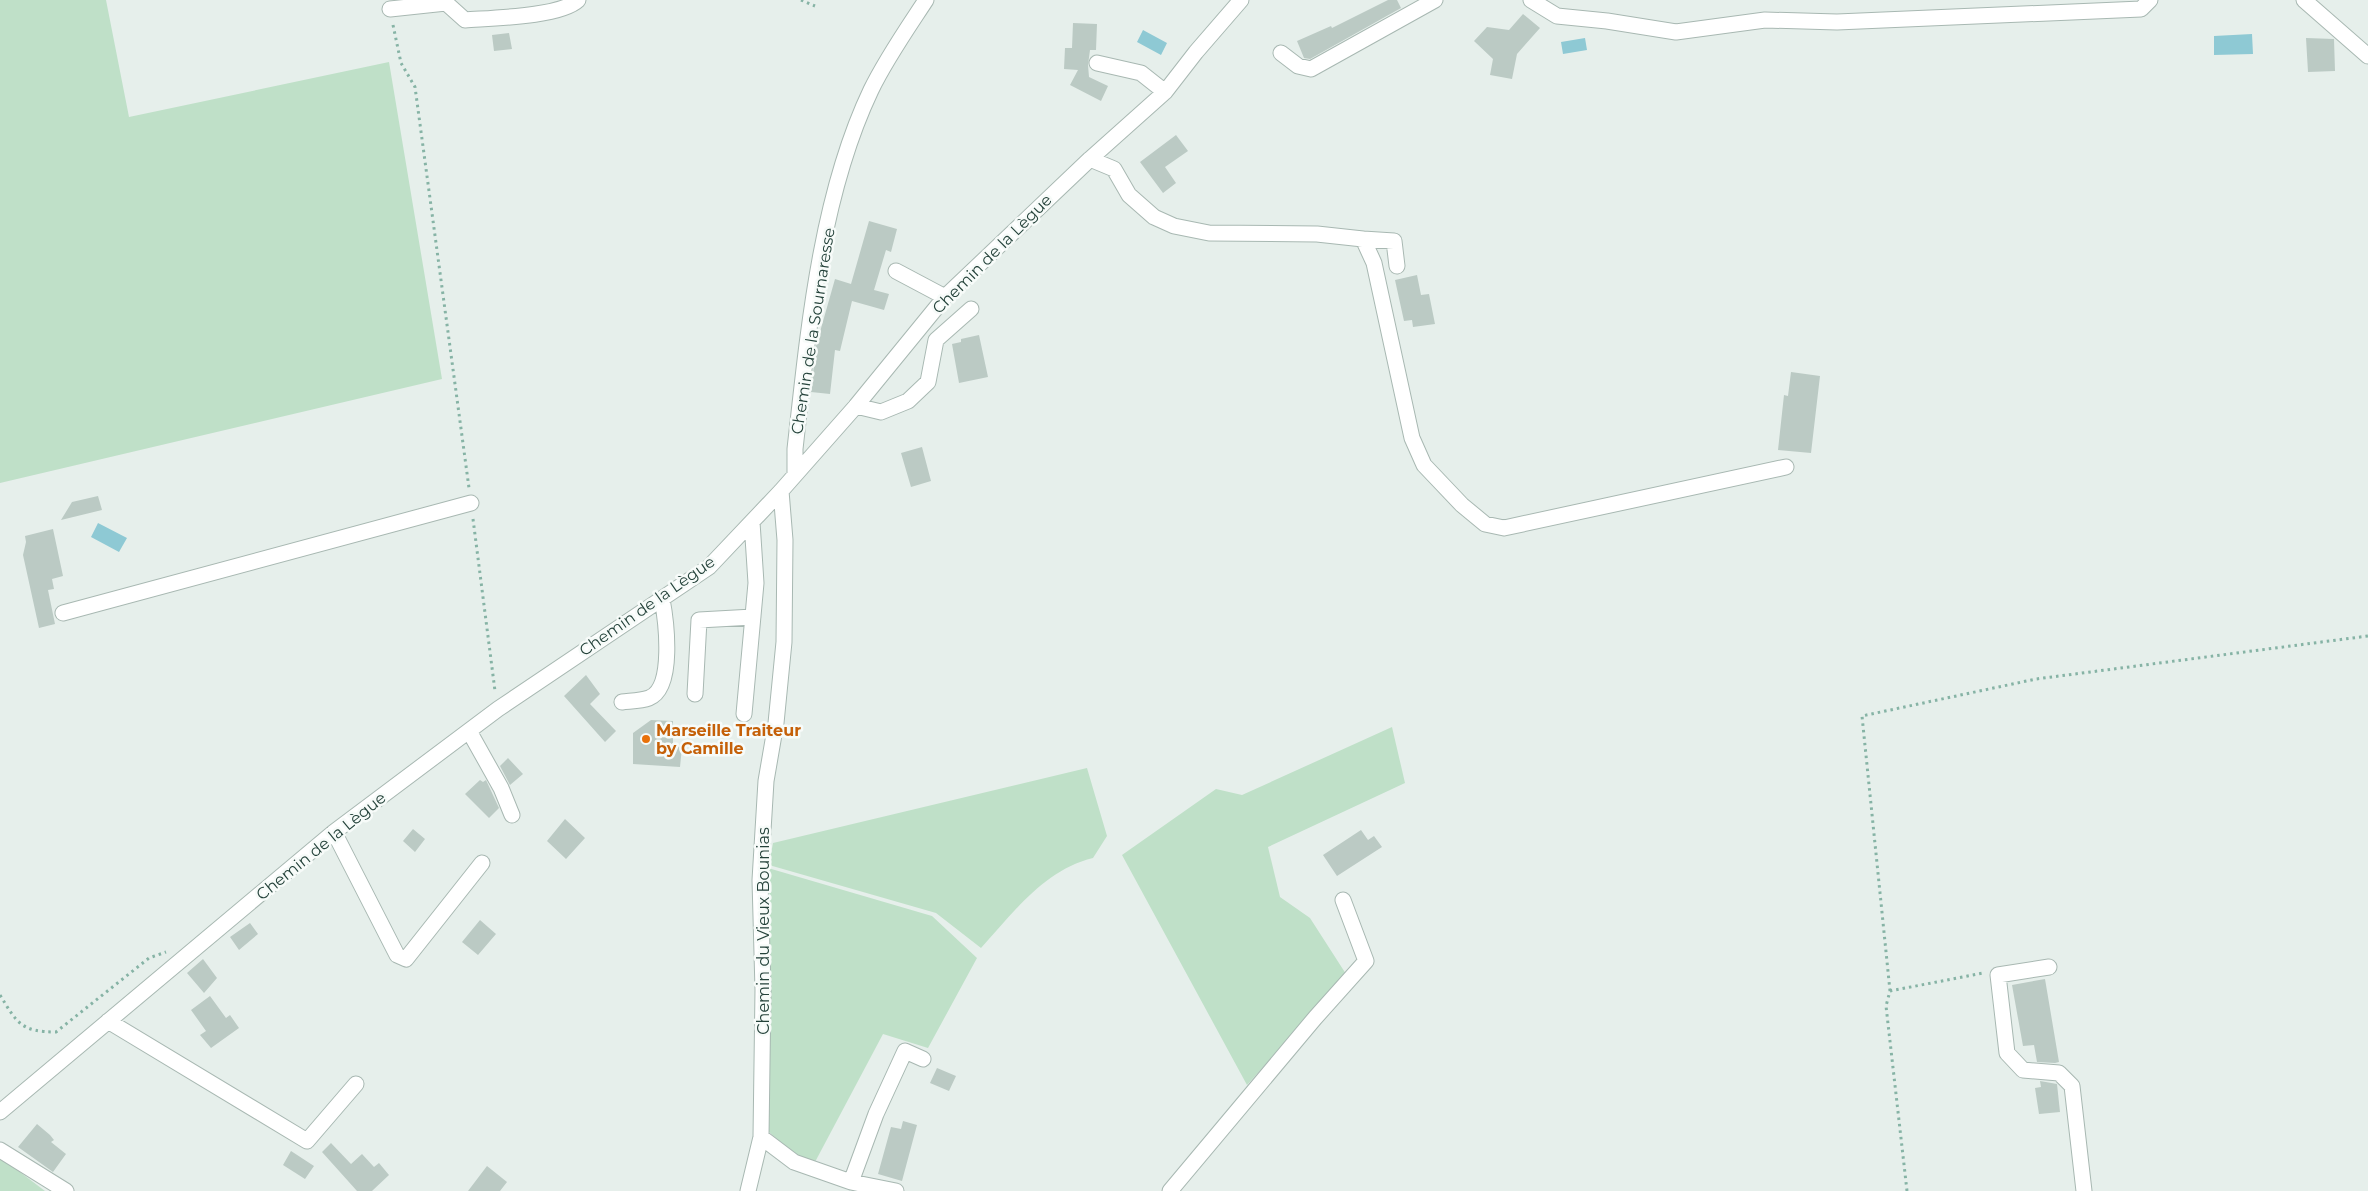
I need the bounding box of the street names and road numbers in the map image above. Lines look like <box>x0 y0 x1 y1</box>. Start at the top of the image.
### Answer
street label: Chemin de la Lègue <box>928 190 1056 318</box>
street label: Chemin de la Sournaresse <box>787 226 839 436</box>
street label: Chemin de la Lègue <box>576 552 718 660</box>
street label: Chemin de la Lègue <box>252 788 390 904</box>
street label: Chemin du Vieux Bounias <box>754 827 773 1035</box>

